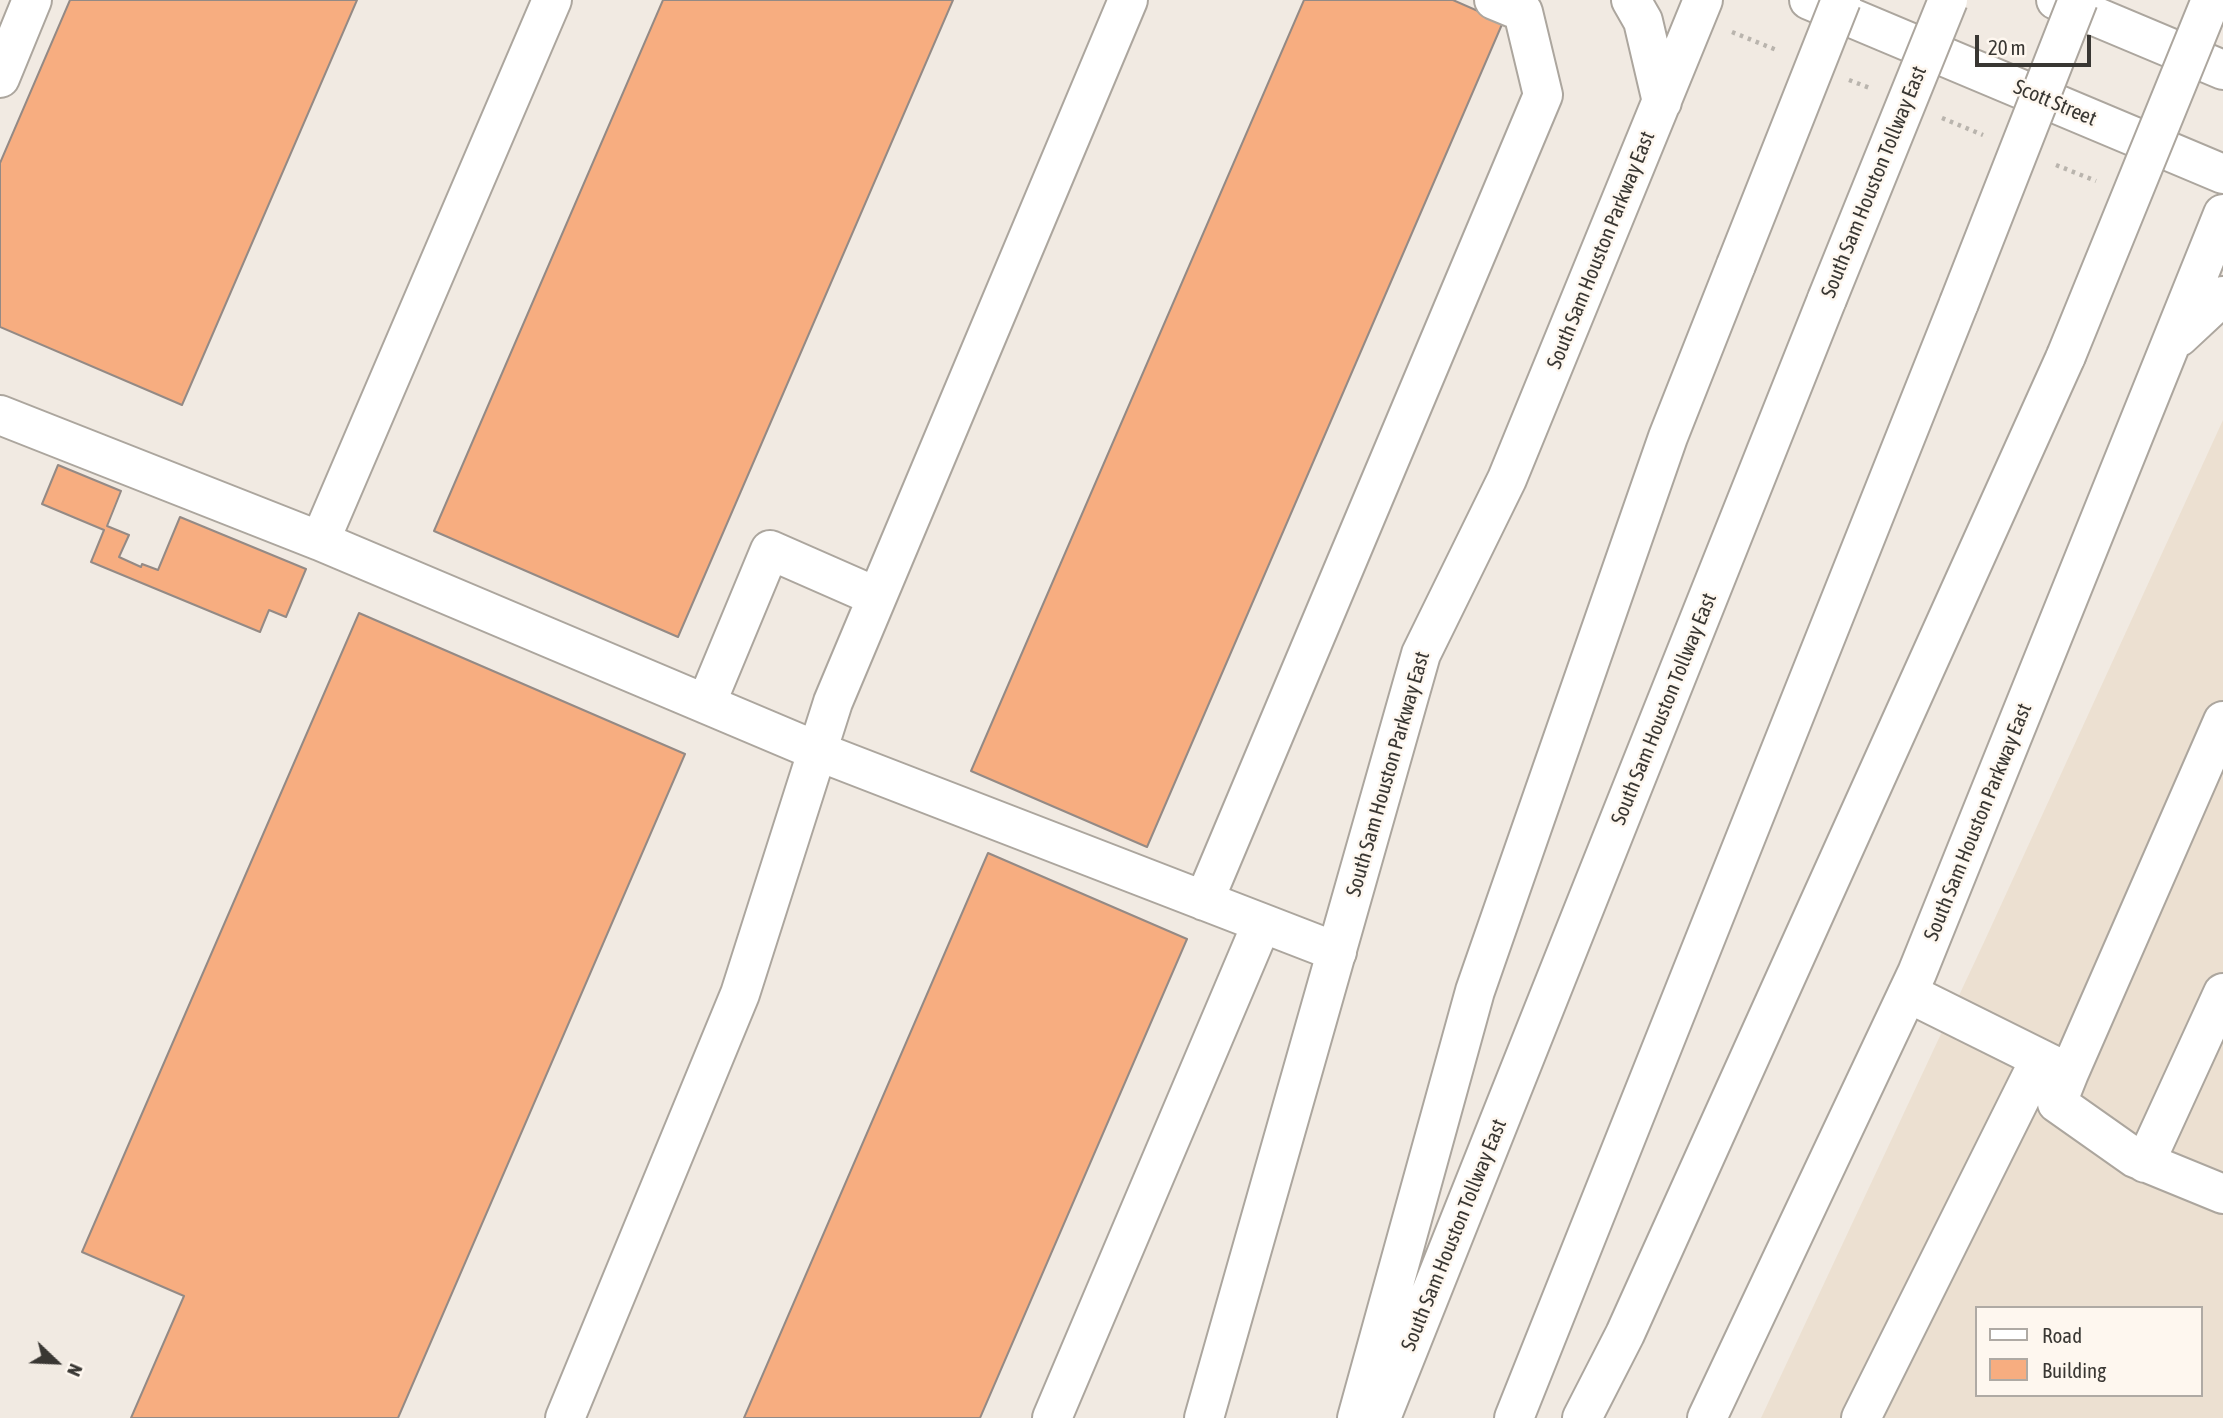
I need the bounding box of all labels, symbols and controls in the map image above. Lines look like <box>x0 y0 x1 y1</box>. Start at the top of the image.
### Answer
scale bar <box>1978 21 2094 65</box>
text: 20 m <box>1988 35 2026 59</box>
street label: South Sam Houston Tollway East <box>1816 63 1932 301</box>
street label: Scott Street <box>2010 74 2100 132</box>
street label: South Sam Houston Parkway East <box>1542 128 1660 372</box>
street label: South Sam Houston Tollway East <box>1606 590 1722 828</box>
street label: South Sam Houston Parkway East <box>1341 649 1435 899</box>
street label: South Sam Houston Parkway East <box>1919 700 2037 944</box>
street label: South Sam Houston Tollway East <box>1396 1116 1512 1354</box>
legend <box>1974 1306 2202 1397</box>
text: Road <box>2042 1323 2082 1347</box>
north arrow <box>21 1327 91 1397</box>
text: Building <box>2042 1358 2106 1382</box>
text: N <box>63 1361 88 1380</box>

